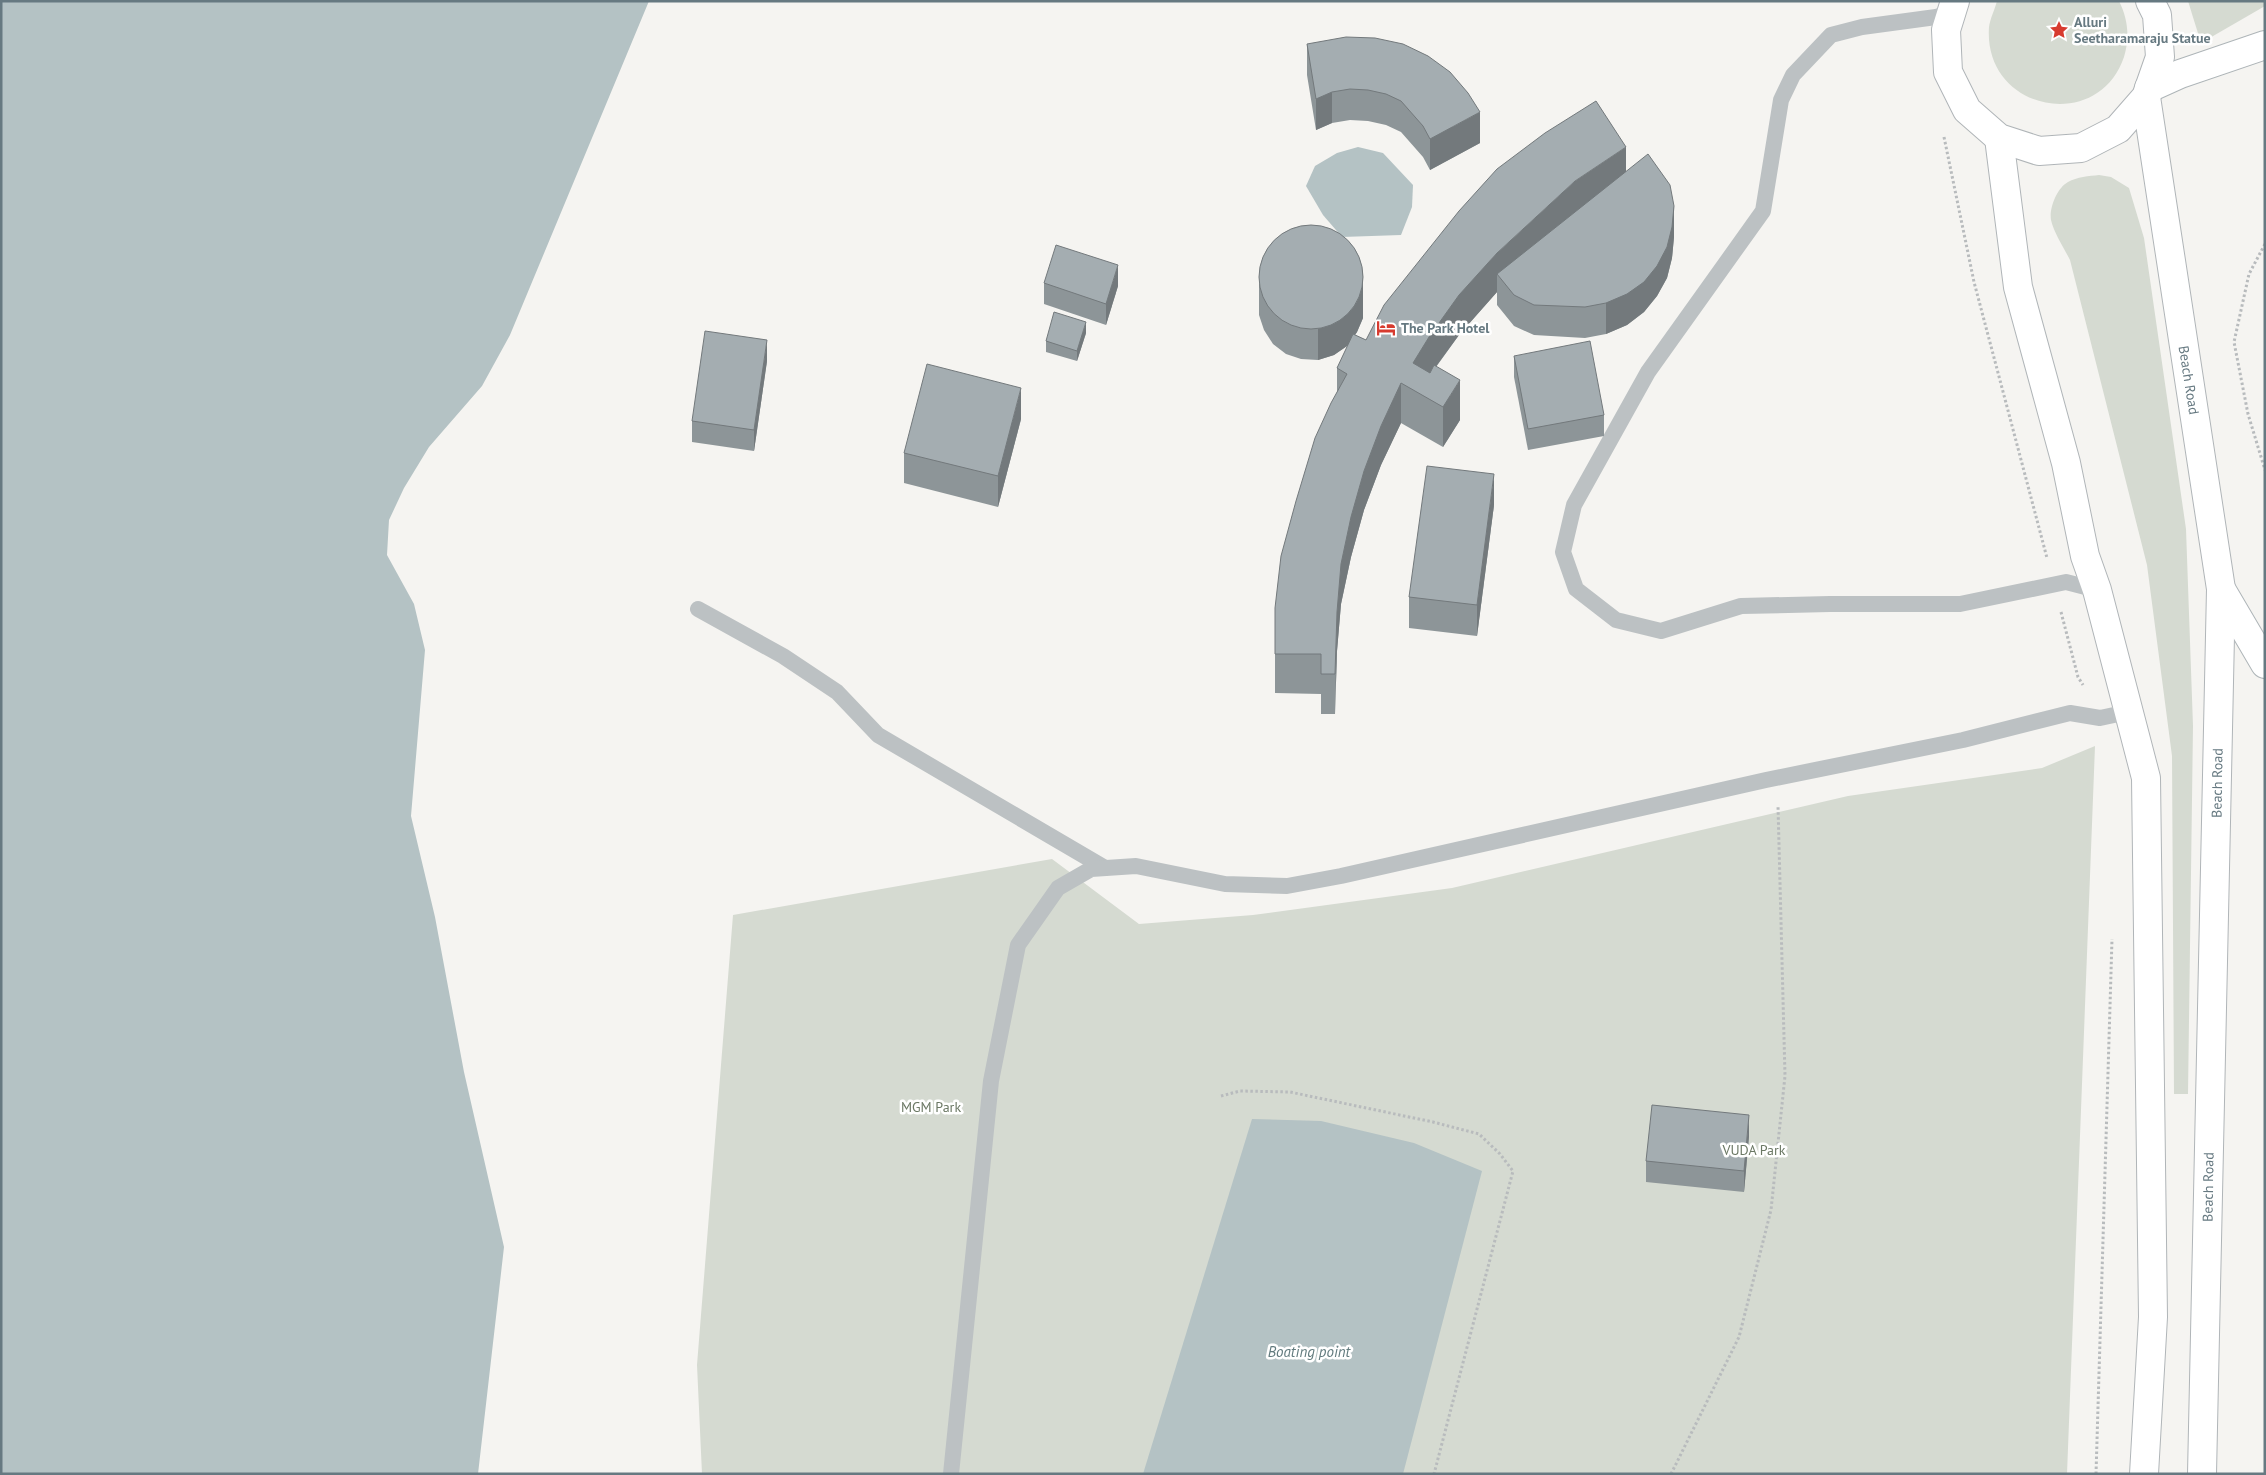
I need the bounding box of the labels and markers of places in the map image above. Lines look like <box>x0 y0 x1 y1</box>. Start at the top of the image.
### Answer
place label: Alluri Seetharamaraju Statue <box>2074 13 2211 47</box>
place icon: Alluri Seetharamaraju Statue <box>2048 19 2070 41</box>
hotel icon: The Park Hotel <box>1375 317 1397 339</box>
place label: The Park Hotel <box>1401 319 1490 337</box>

